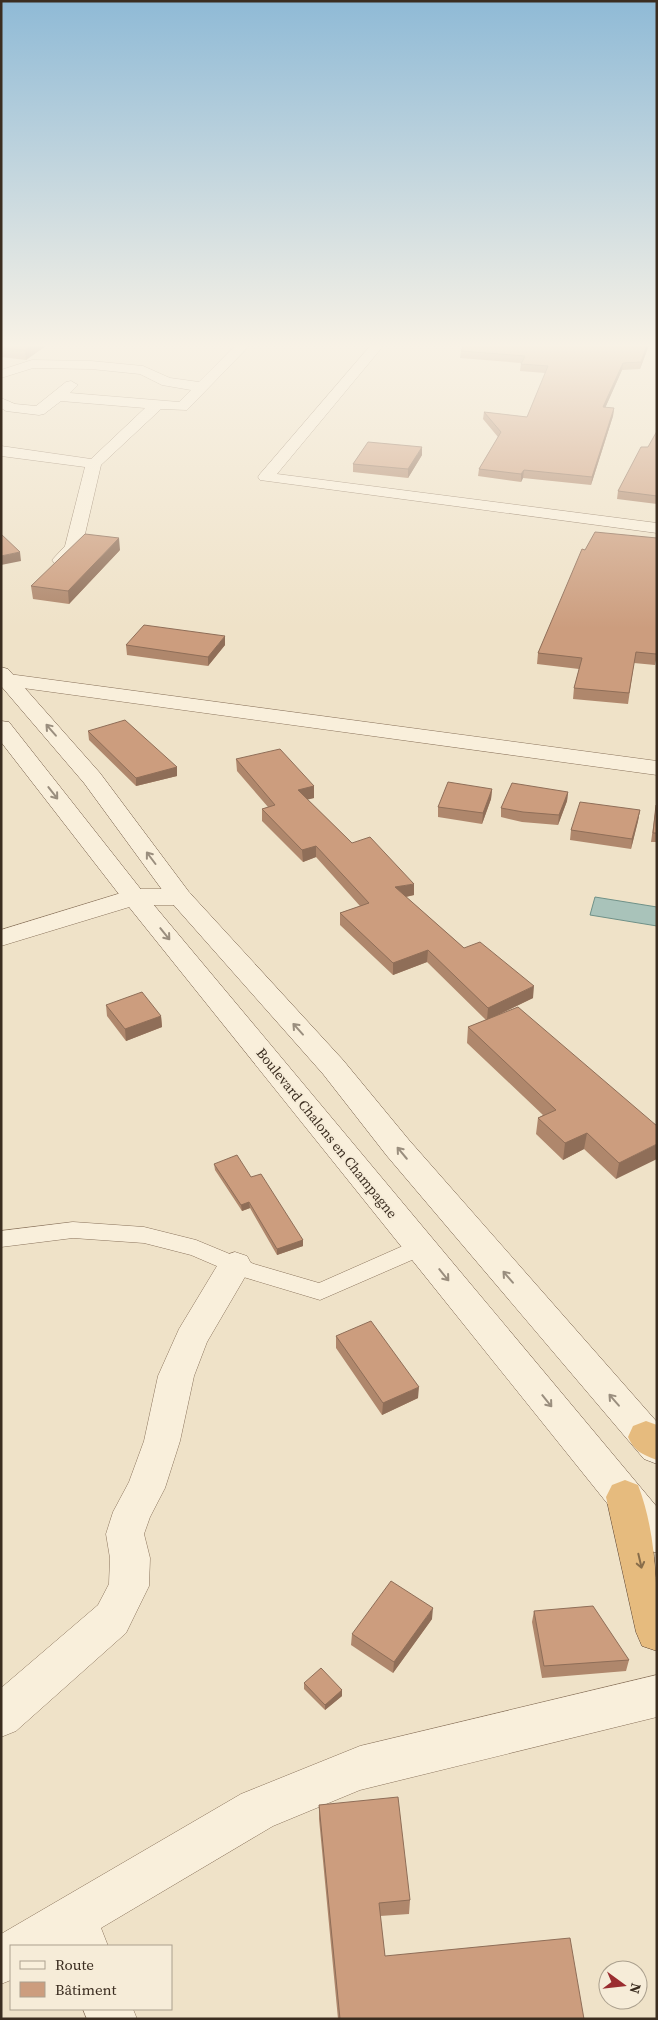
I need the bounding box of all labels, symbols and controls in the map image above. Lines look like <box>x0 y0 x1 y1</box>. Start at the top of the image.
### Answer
one-way arrow <box>45 724 56 737</box>
one-way arrow <box>47 787 58 800</box>
one-way arrow <box>146 851 156 865</box>
one-way arrow <box>159 928 170 941</box>
one-way arrow <box>293 1022 304 1035</box>
street label: Boulevard Chalons en Champagne <box>252 1043 402 1223</box>
one-way arrow <box>397 1147 408 1160</box>
one-way arrow <box>438 1268 449 1281</box>
one-way arrow <box>503 1270 514 1283</box>
one-way arrow <box>609 1393 620 1406</box>
one-way arrow <box>541 1394 552 1407</box>
one-way arrow <box>636 1553 645 1569</box>
legend <box>10 1945 172 2010</box>
text: Route <box>55 1954 94 1975</box>
north arrow <box>598 1960 648 2010</box>
text: Bâtiment <box>55 1979 117 2000</box>
text: N <box>625 1981 647 1996</box>

